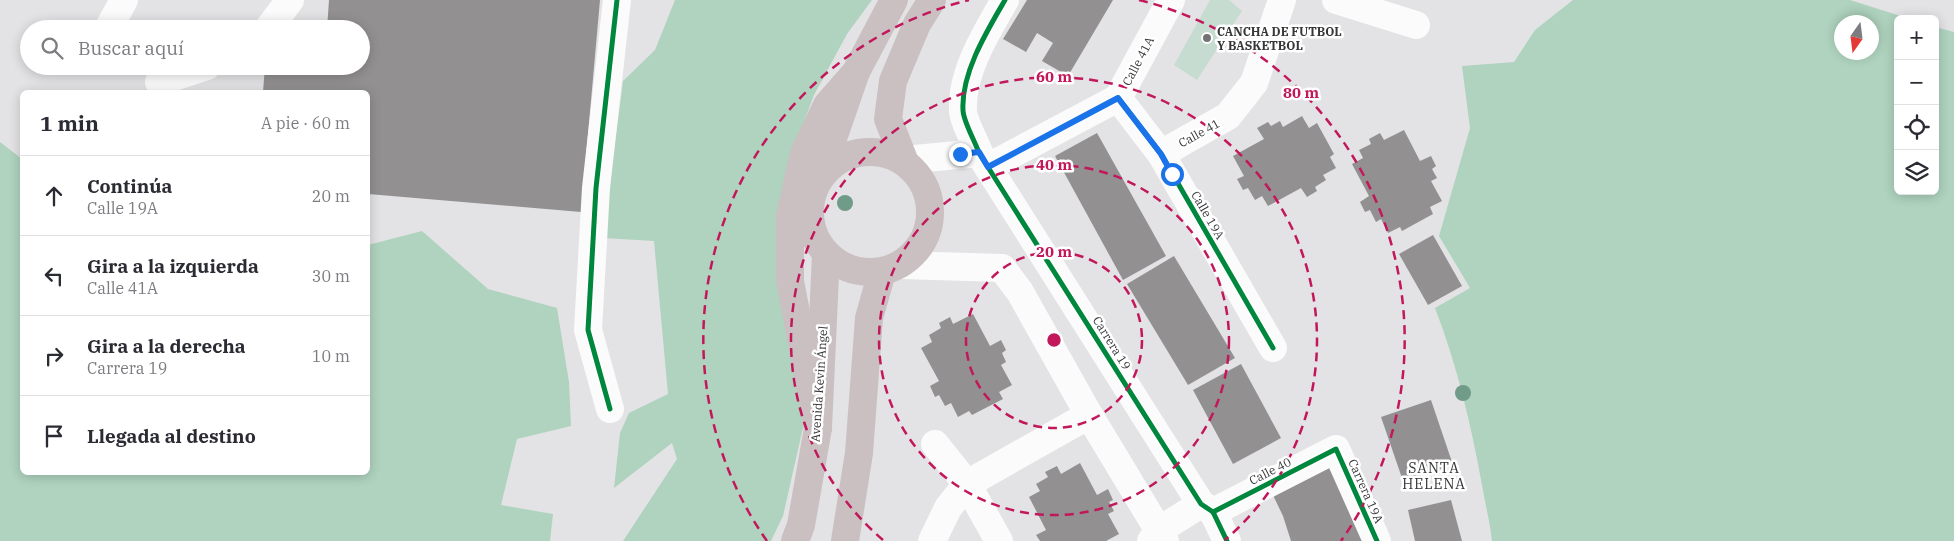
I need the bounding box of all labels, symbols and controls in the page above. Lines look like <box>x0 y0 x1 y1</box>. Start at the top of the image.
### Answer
north arrow <box>1834 15 1879 60</box>
map controls <box>1894 15 1939 195</box>
button: + <box>1894 15 1939 60</box>
search box <box>20 20 370 75</box>
place label: CANCHA DE FUTBOL Y BASKETBOL <box>1217 24 1342 53</box>
marker: CANCHA DE FUTBOL Y BASKETBOL <box>1201 32 1213 44</box>
street label: Calle 41A <box>1119 33 1157 88</box>
icon: search <box>38 34 66 62</box>
text: Buscar aquí <box>78 36 184 60</box>
button: − <box>1894 60 1939 105</box>
text: 60 m <box>1036 67 1072 86</box>
text: 80 m <box>1283 83 1319 102</box>
button: locate <box>1894 105 1939 150</box>
text: 1 min <box>40 109 99 137</box>
text: A pie · 60 m <box>261 113 350 133</box>
street label: Calle 41 <box>1176 116 1222 150</box>
route end <box>949 143 972 166</box>
button: layers <box>1894 150 1939 195</box>
text: 40 m <box>1036 155 1072 174</box>
route start <box>1161 163 1184 186</box>
text: Continúa <box>87 174 172 198</box>
icon: ahead <box>40 182 68 210</box>
text: 20 m <box>312 186 350 206</box>
street label: Calle 19A <box>1188 188 1228 242</box>
text: Calle 19A <box>87 198 158 218</box>
text: 20 m <box>1036 242 1072 261</box>
text: Gira a la izquierda <box>87 254 259 278</box>
icon: left <box>40 262 68 290</box>
text: 30 m <box>312 266 350 286</box>
text: Calle 41A <box>87 278 158 298</box>
street label: Carrera 19 <box>1090 313 1134 373</box>
street label: Avenida Kevin Ángel <box>807 325 831 443</box>
centre of rings <box>1045 331 1063 349</box>
text: Gira a la derecha <box>87 334 246 358</box>
icon: right <box>40 342 68 370</box>
text: 10 m <box>312 346 350 366</box>
text: Carrera 19 <box>87 358 167 378</box>
icon: arrive <box>40 422 68 450</box>
text: Llegada al destino <box>87 424 256 448</box>
street label: Calle 40 <box>1247 454 1293 488</box>
street label: Carrera 19A <box>1345 457 1387 526</box>
district label: SANTA HELENA <box>1402 459 1466 493</box>

